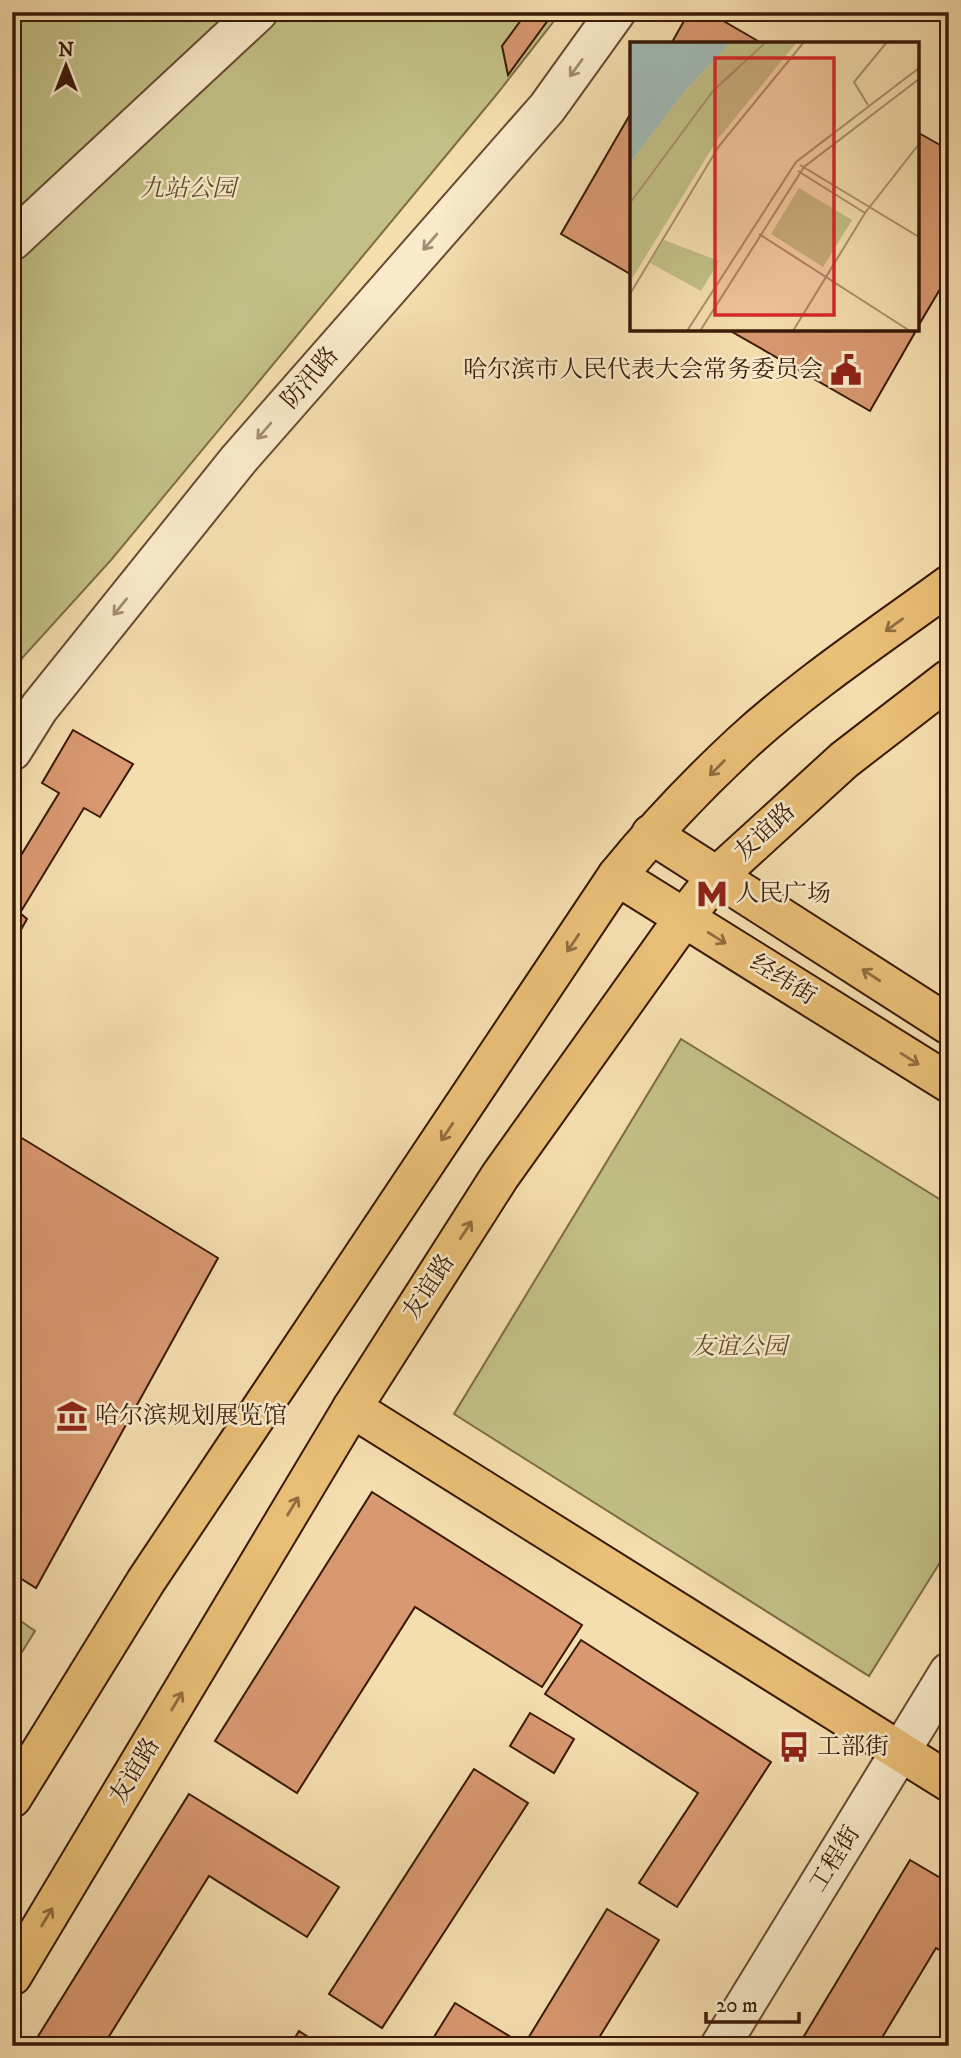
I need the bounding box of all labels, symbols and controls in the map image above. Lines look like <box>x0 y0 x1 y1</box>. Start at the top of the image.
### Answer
north arrow <box>32 32 102 102</box>
text: N <box>58 39 74 62</box>
inset map <box>630 42 919 331</box>
one-way arrow <box>569 58 584 77</box>
park label: 九站公园 <box>140 174 240 204</box>
one-way arrow <box>422 232 438 250</box>
street label: 防汛路 <box>275 341 345 415</box>
public building icon: 哈尔滨市人民代表大会常务委员会 <box>829 353 863 387</box>
place label: 哈尔滨市人民代表大会常务委员会 <box>463 355 823 385</box>
one-way arrow <box>256 422 272 440</box>
one-way arrow <box>112 598 128 616</box>
one-way arrow <box>885 618 904 632</box>
one-way arrow <box>709 759 726 776</box>
street label: 友谊路 <box>728 796 802 868</box>
metro station icon: 人民广场 <box>695 877 729 911</box>
place label: 人民广场 <box>735 879 831 909</box>
one-way arrow <box>706 932 726 946</box>
one-way arrow <box>566 933 580 952</box>
street label: 经纬街 <box>745 948 821 1012</box>
one-way arrow <box>861 967 881 981</box>
one-way arrow <box>899 1053 919 1067</box>
one-way arrow <box>440 1122 454 1142</box>
one-way arrow <box>459 1220 473 1240</box>
street label: 友谊路 <box>397 1249 461 1325</box>
park label: 友谊公园 <box>691 1332 791 1362</box>
museum icon: 哈尔滨规划展览馆 <box>55 1399 89 1433</box>
place label: 哈尔滨规划展览馆 <box>95 1401 287 1431</box>
one-way arrow <box>287 1496 301 1516</box>
one-way arrow <box>170 1692 184 1712</box>
bus stop icon: 工部街 <box>777 1730 811 1764</box>
street label: 友谊路 <box>104 1732 166 1810</box>
place label: 工部街 <box>817 1732 889 1762</box>
street label: 工程街 <box>803 1821 867 1897</box>
one-way arrow <box>41 1908 55 1928</box>
scale bar <box>706 1981 798 2025</box>
text: 20 m <box>716 1993 758 2019</box>

